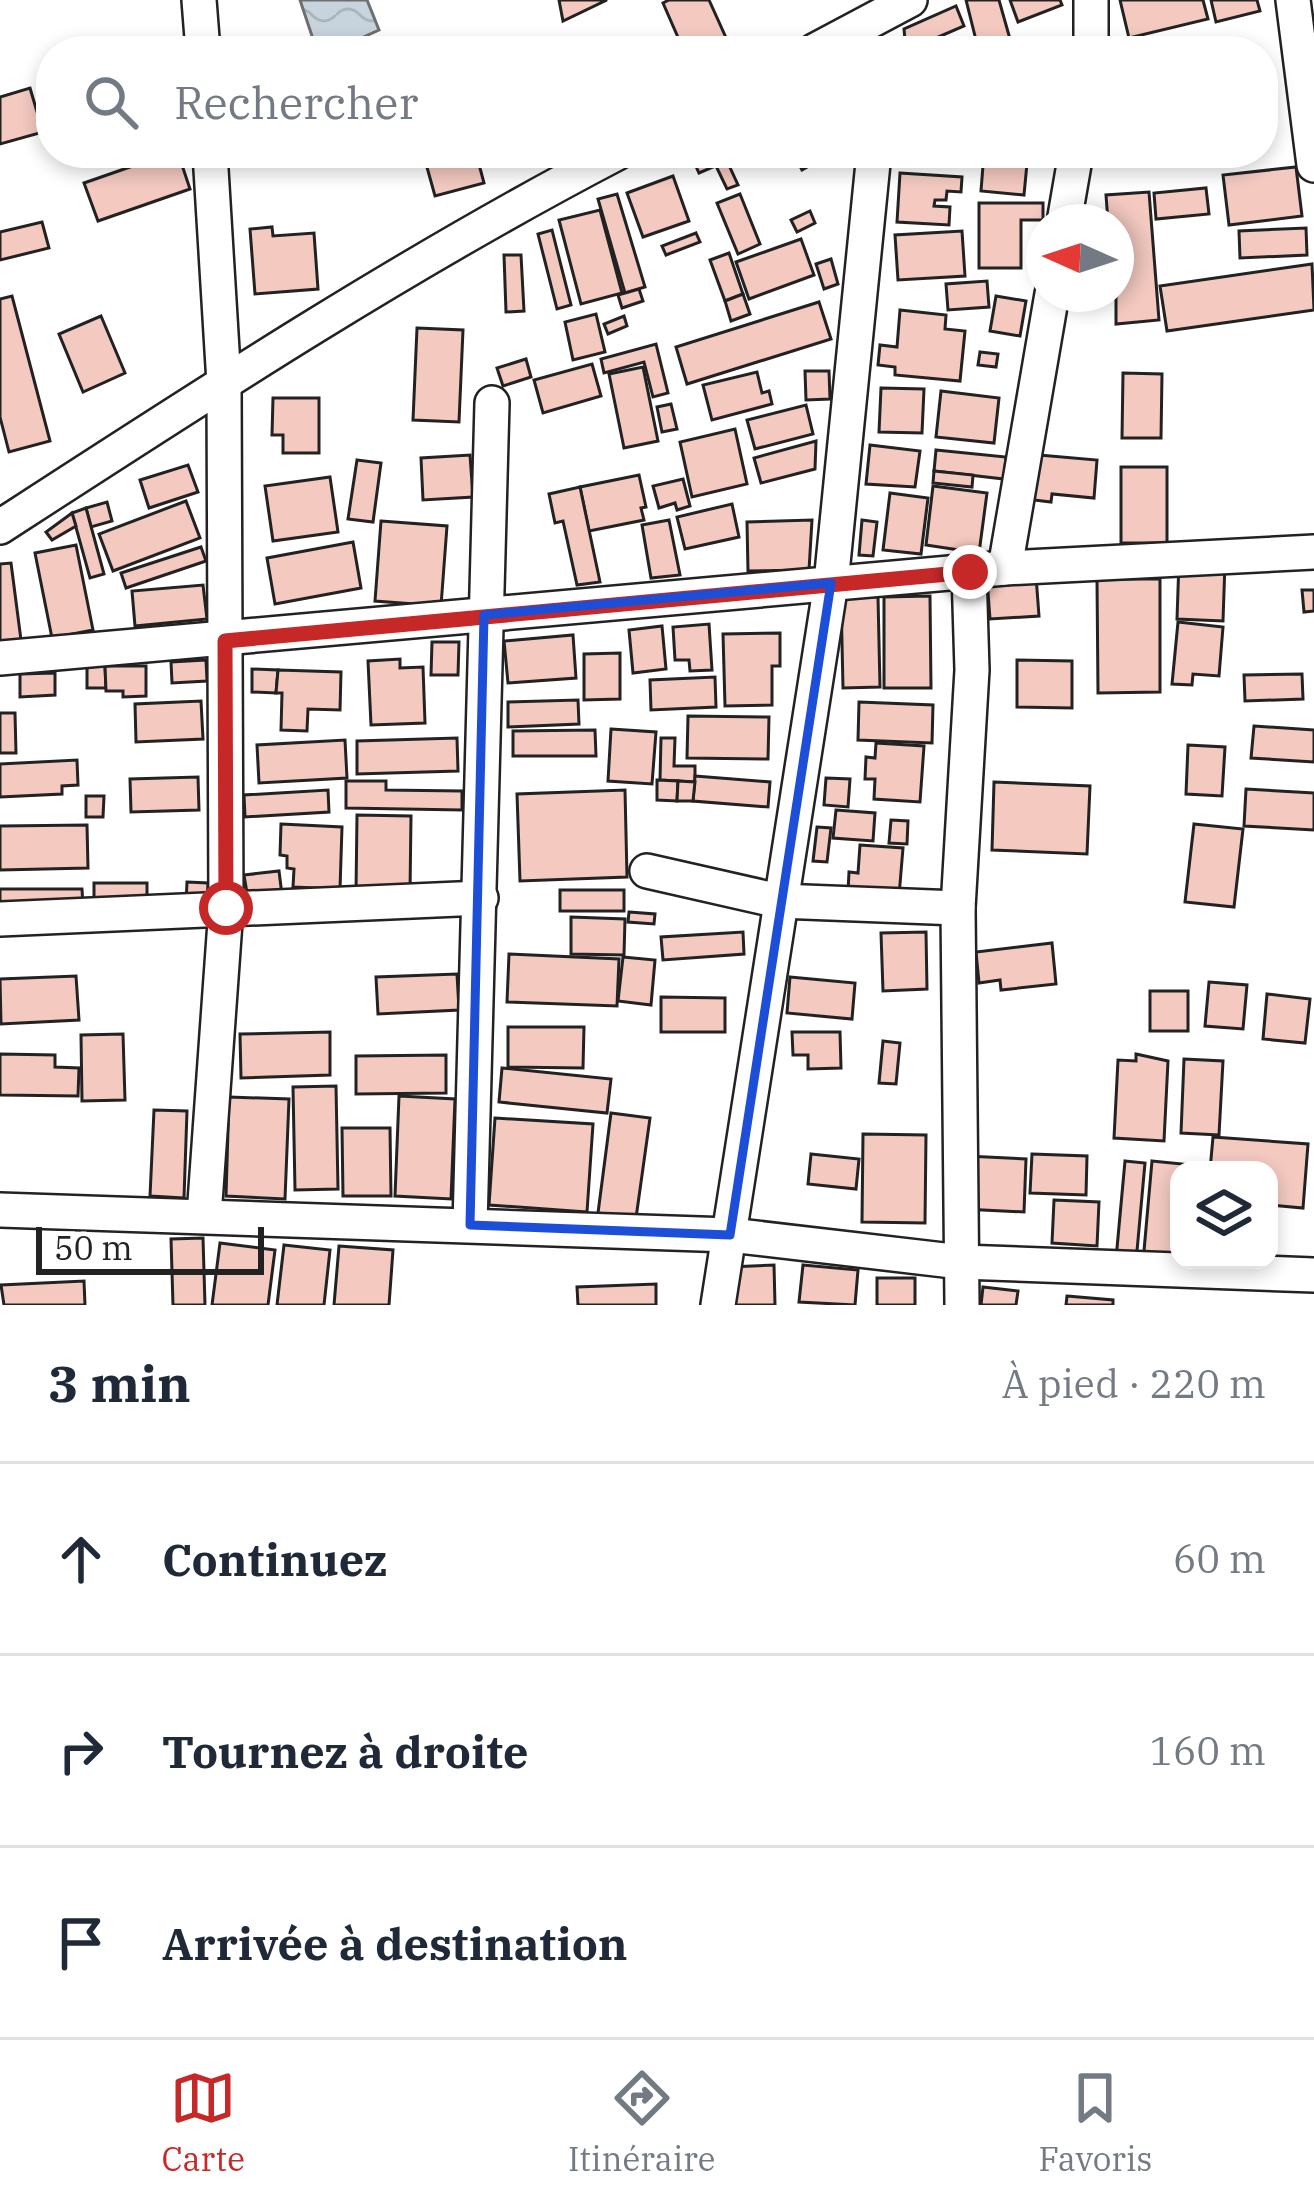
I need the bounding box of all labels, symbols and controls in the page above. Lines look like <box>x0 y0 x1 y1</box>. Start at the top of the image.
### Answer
search box <box>36 36 1278 168</box>
icon: search <box>78 69 144 135</box>
text: Rechercher <box>174 73 418 131</box>
north arrow <box>1026 204 1134 312</box>
route end <box>943 545 997 599</box>
route start <box>199 881 253 935</box>
map controls <box>1170 1161 1278 1269</box>
button: layers <box>1170 1161 1278 1269</box>
scale bar <box>36 1221 264 1274</box>
text: 50 m <box>54 1226 133 1269</box>
text: 3 min <box>48 1350 191 1416</box>
text: À pied · 220 m <box>1002 1358 1266 1409</box>
icon: ahead <box>48 1526 114 1592</box>
text: Continuez <box>162 1530 387 1588</box>
text: 60 m <box>1173 1533 1266 1584</box>
icon: right <box>48 1718 114 1784</box>
text: Tournez à droite <box>162 1722 528 1780</box>
text: 160 m <box>1150 1725 1266 1776</box>
icon: arrive <box>48 1910 114 1976</box>
text: Arrivée à destination <box>162 1914 628 1972</box>
tab: Carte <box>162 2065 245 2180</box>
tab: Itinéraire <box>568 2065 716 2180</box>
tab: Favoris <box>1039 2065 1152 2180</box>

